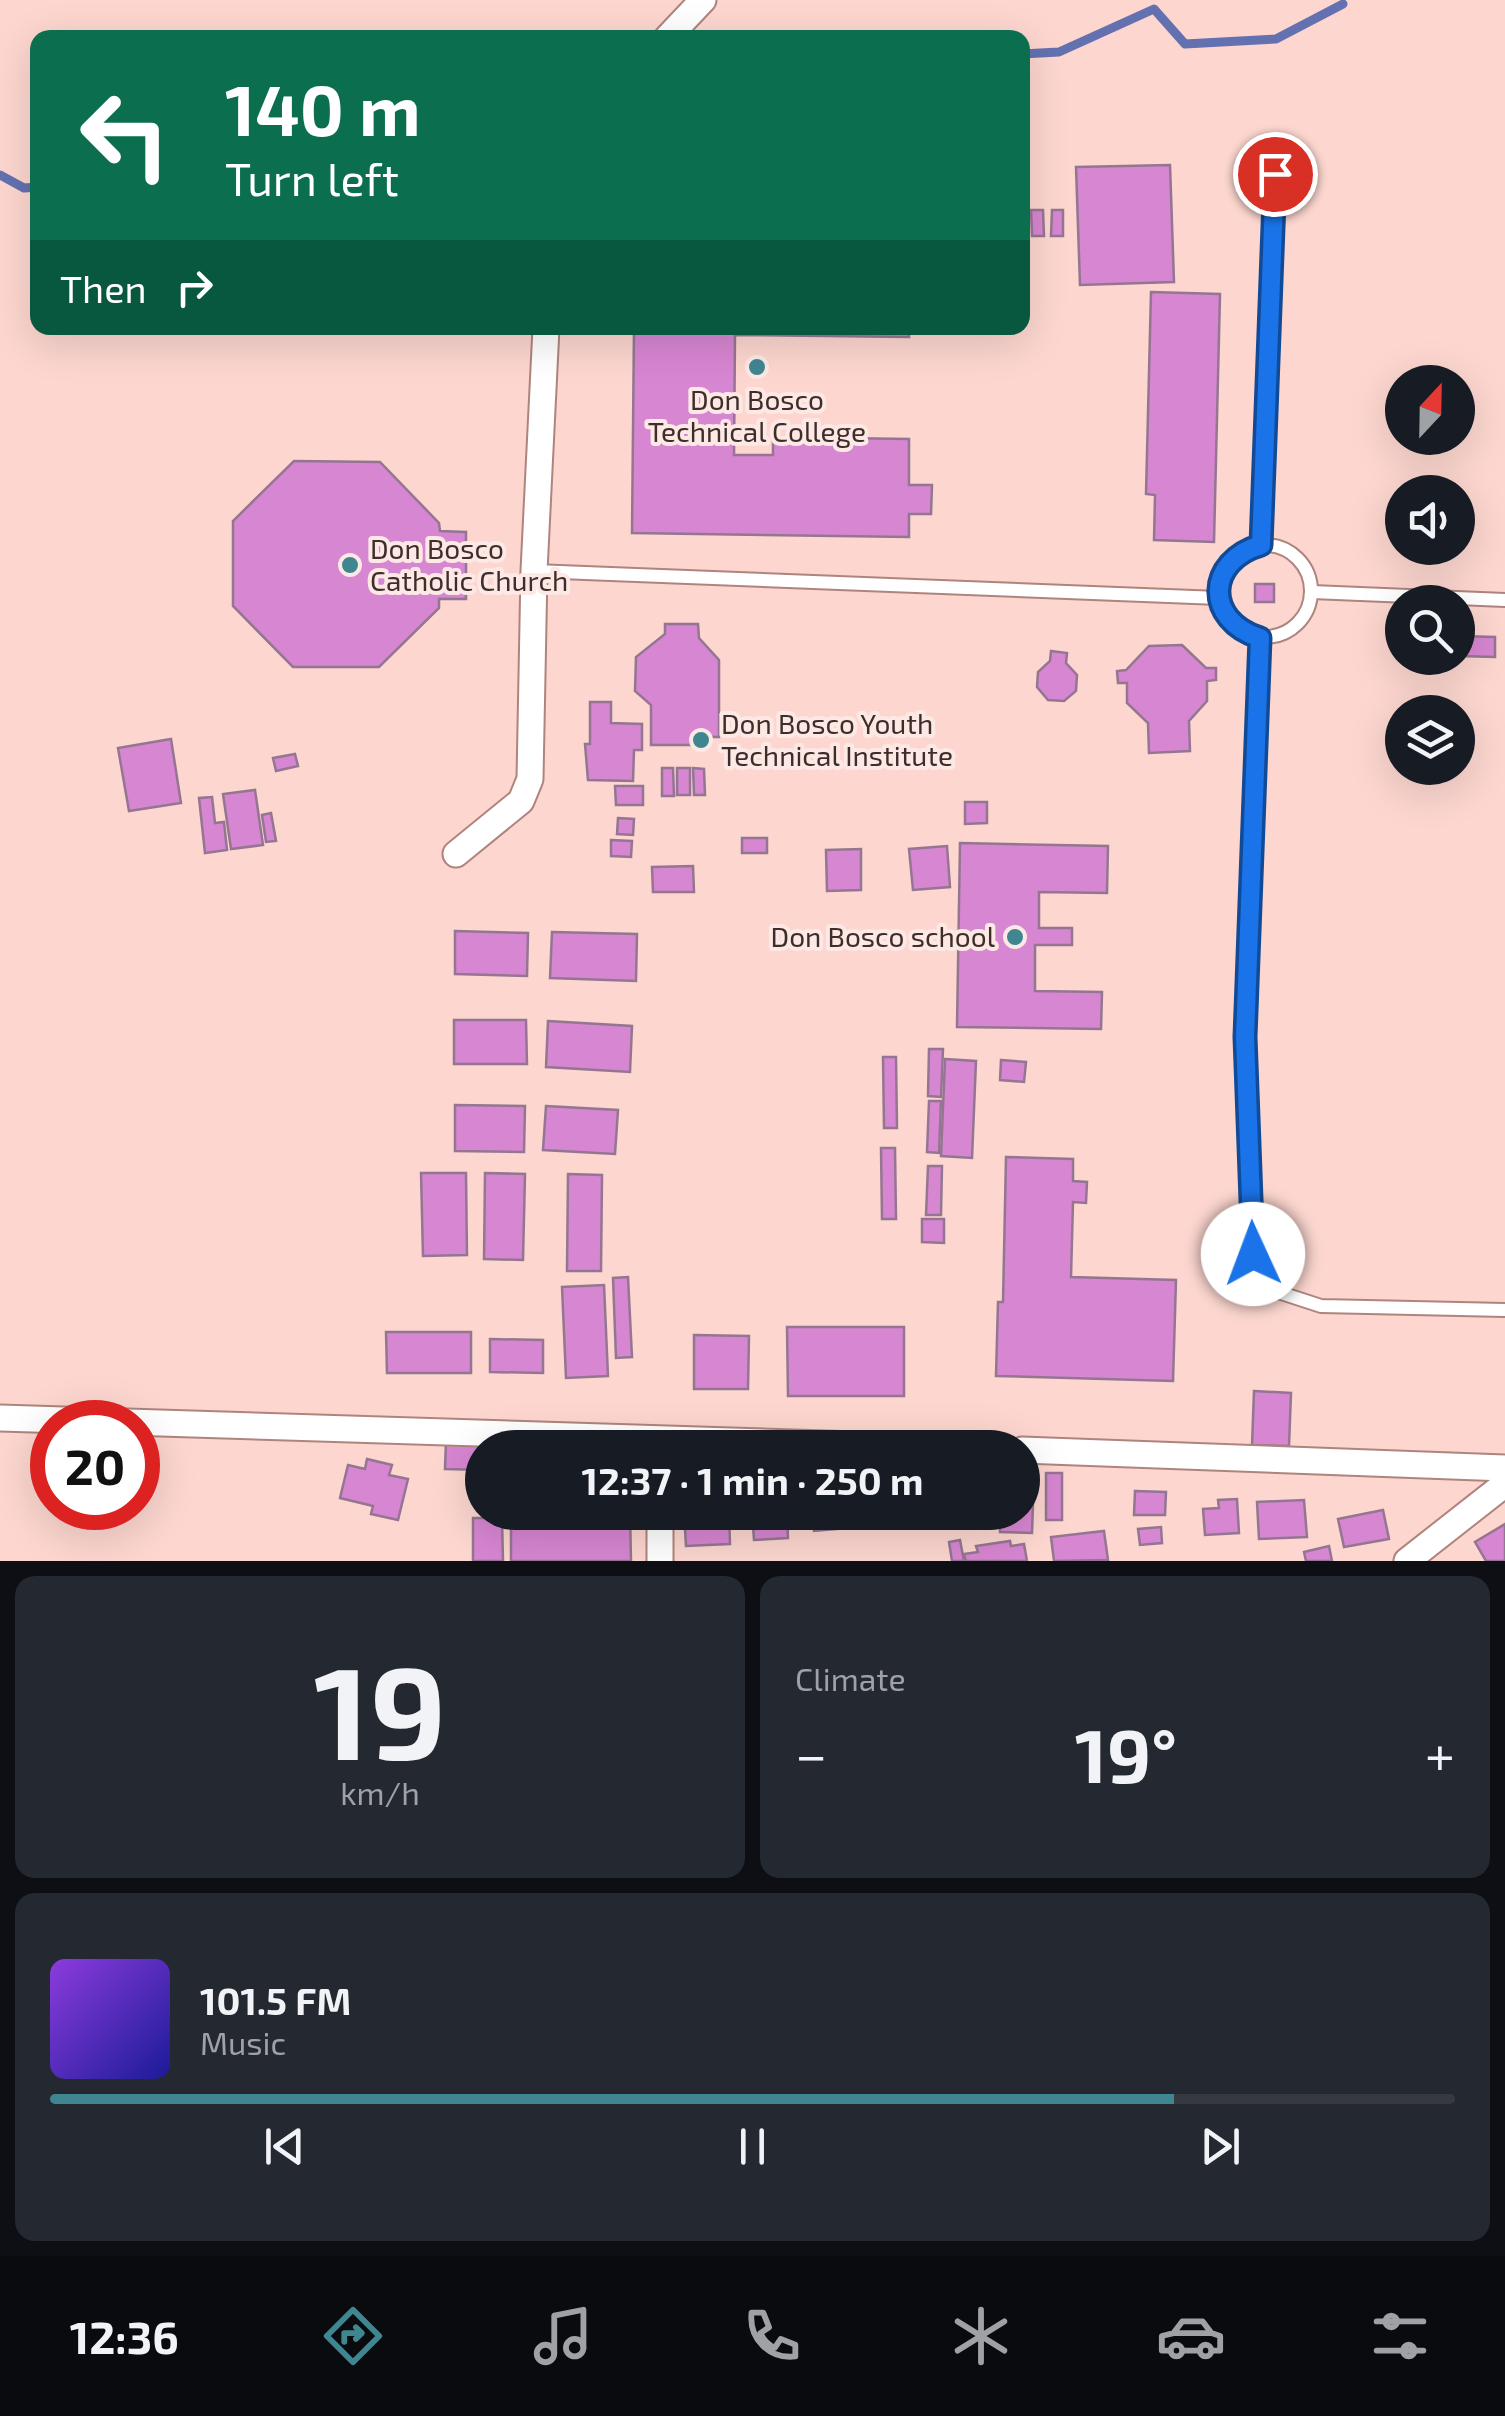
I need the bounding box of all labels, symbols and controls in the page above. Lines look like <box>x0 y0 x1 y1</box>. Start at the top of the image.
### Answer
text: 140 m <box>225 66 421 150</box>
icon: left <box>60 70 190 200</box>
pin <box>1233 132 1318 217</box>
icon: arrive <box>1248 147 1303 202</box>
text: Turn left <box>225 151 399 205</box>
icon: right <box>167 260 222 315</box>
text: Then <box>60 265 147 311</box>
marker: Don Bosco Technical College <box>746 356 768 378</box>
north arrow <box>1385 365 1475 455</box>
map controls <box>1385 365 1475 785</box>
place label: Don Bosco Technical College <box>648 382 866 448</box>
button: sound <box>1385 475 1475 565</box>
place label: Don Bosco Catholic Church <box>370 531 568 597</box>
marker: Don Bosco Catholic Church <box>339 554 361 576</box>
button: search <box>1385 585 1475 675</box>
button: layers <box>1385 695 1475 785</box>
place label: Don Bosco Youth Technical Institute <box>721 706 953 772</box>
marker: Don Bosco Youth Technical Institute <box>690 729 712 751</box>
place label: Don Bosco school <box>771 919 996 953</box>
marker: Don Bosco school <box>1004 926 1026 948</box>
position arrow <box>1201 1202 1305 1306</box>
speed limit sign: 20 <box>30 1400 160 1530</box>
text: 12:37 · 1 min · 250 m <box>582 1457 923 1503</box>
text: 19 <box>314 1630 446 1786</box>
text: Climate <box>795 1659 906 1697</box>
text: 19° <box>1075 1708 1177 1798</box>
text: − <box>795 1720 827 1786</box>
text: + <box>1425 1720 1455 1786</box>
text: km/h <box>340 1773 420 1811</box>
text: 101.5 FM <box>200 1977 351 2023</box>
text: Music <box>200 2023 286 2061</box>
icon: previous <box>257 2119 312 2174</box>
icon: pause <box>725 2119 780 2174</box>
icon: next <box>1193 2119 1248 2174</box>
icon: directions <box>318 2301 388 2371</box>
icon: music <box>528 2301 598 2371</box>
icon: phone <box>737 2301 807 2371</box>
icon: climate <box>946 2301 1016 2371</box>
icon: car <box>1156 2301 1226 2371</box>
icon: filters <box>1365 2301 1435 2371</box>
text: 12:36 <box>70 2309 179 2363</box>

